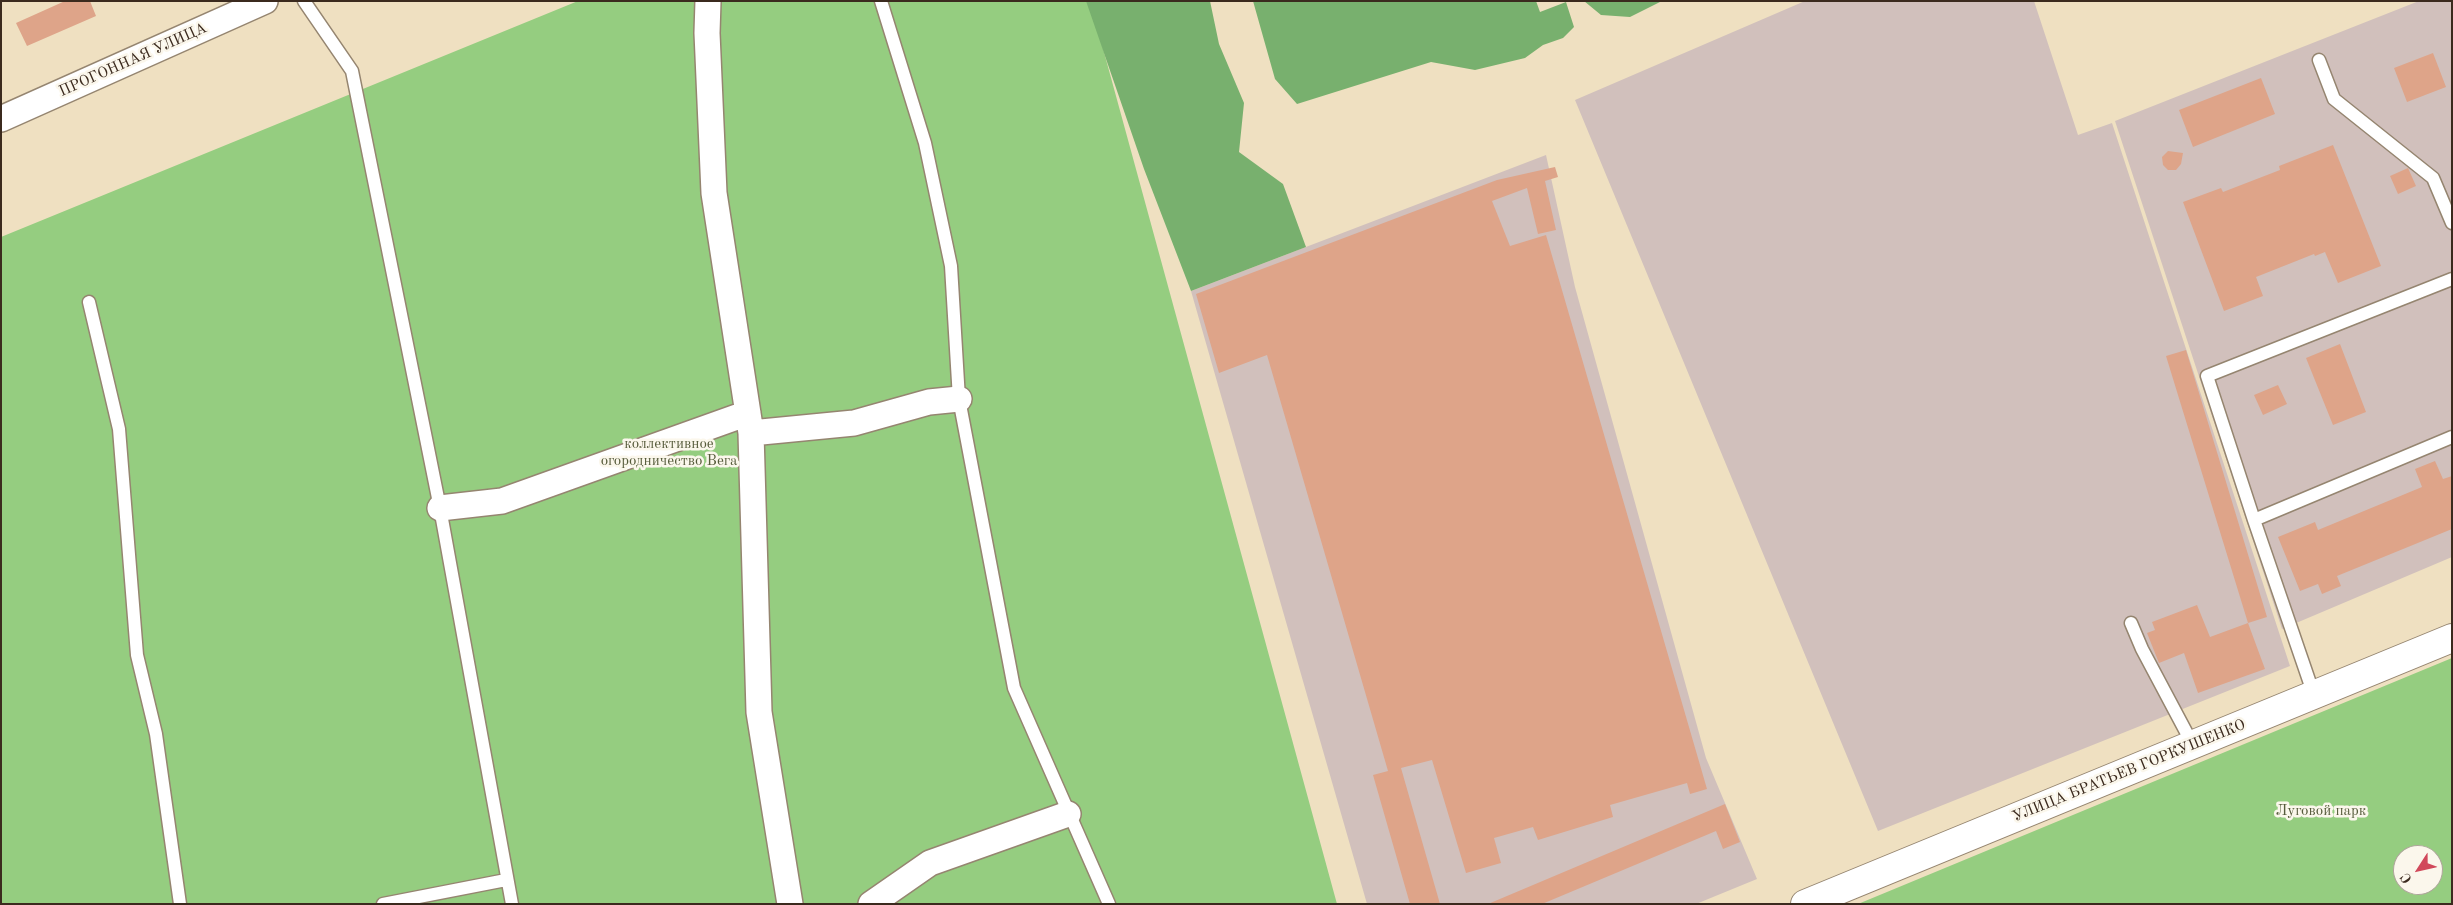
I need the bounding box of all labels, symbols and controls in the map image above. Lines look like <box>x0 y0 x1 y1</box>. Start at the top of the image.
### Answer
street label: ПРОГОННАЯ УЛИЦА <box>56 19 210 101</box>
park label: коллективное огородничество Вега <box>601 435 737 470</box>
street label: УЛИЦА БРАТЬЕВ ГОРКУШЕНКО <box>2010 716 2248 826</box>
park label: Луговой парк <box>2276 802 2366 820</box>
north arrow <box>2393 845 2443 895</box>
text: С <box>2398 870 2415 886</box>

